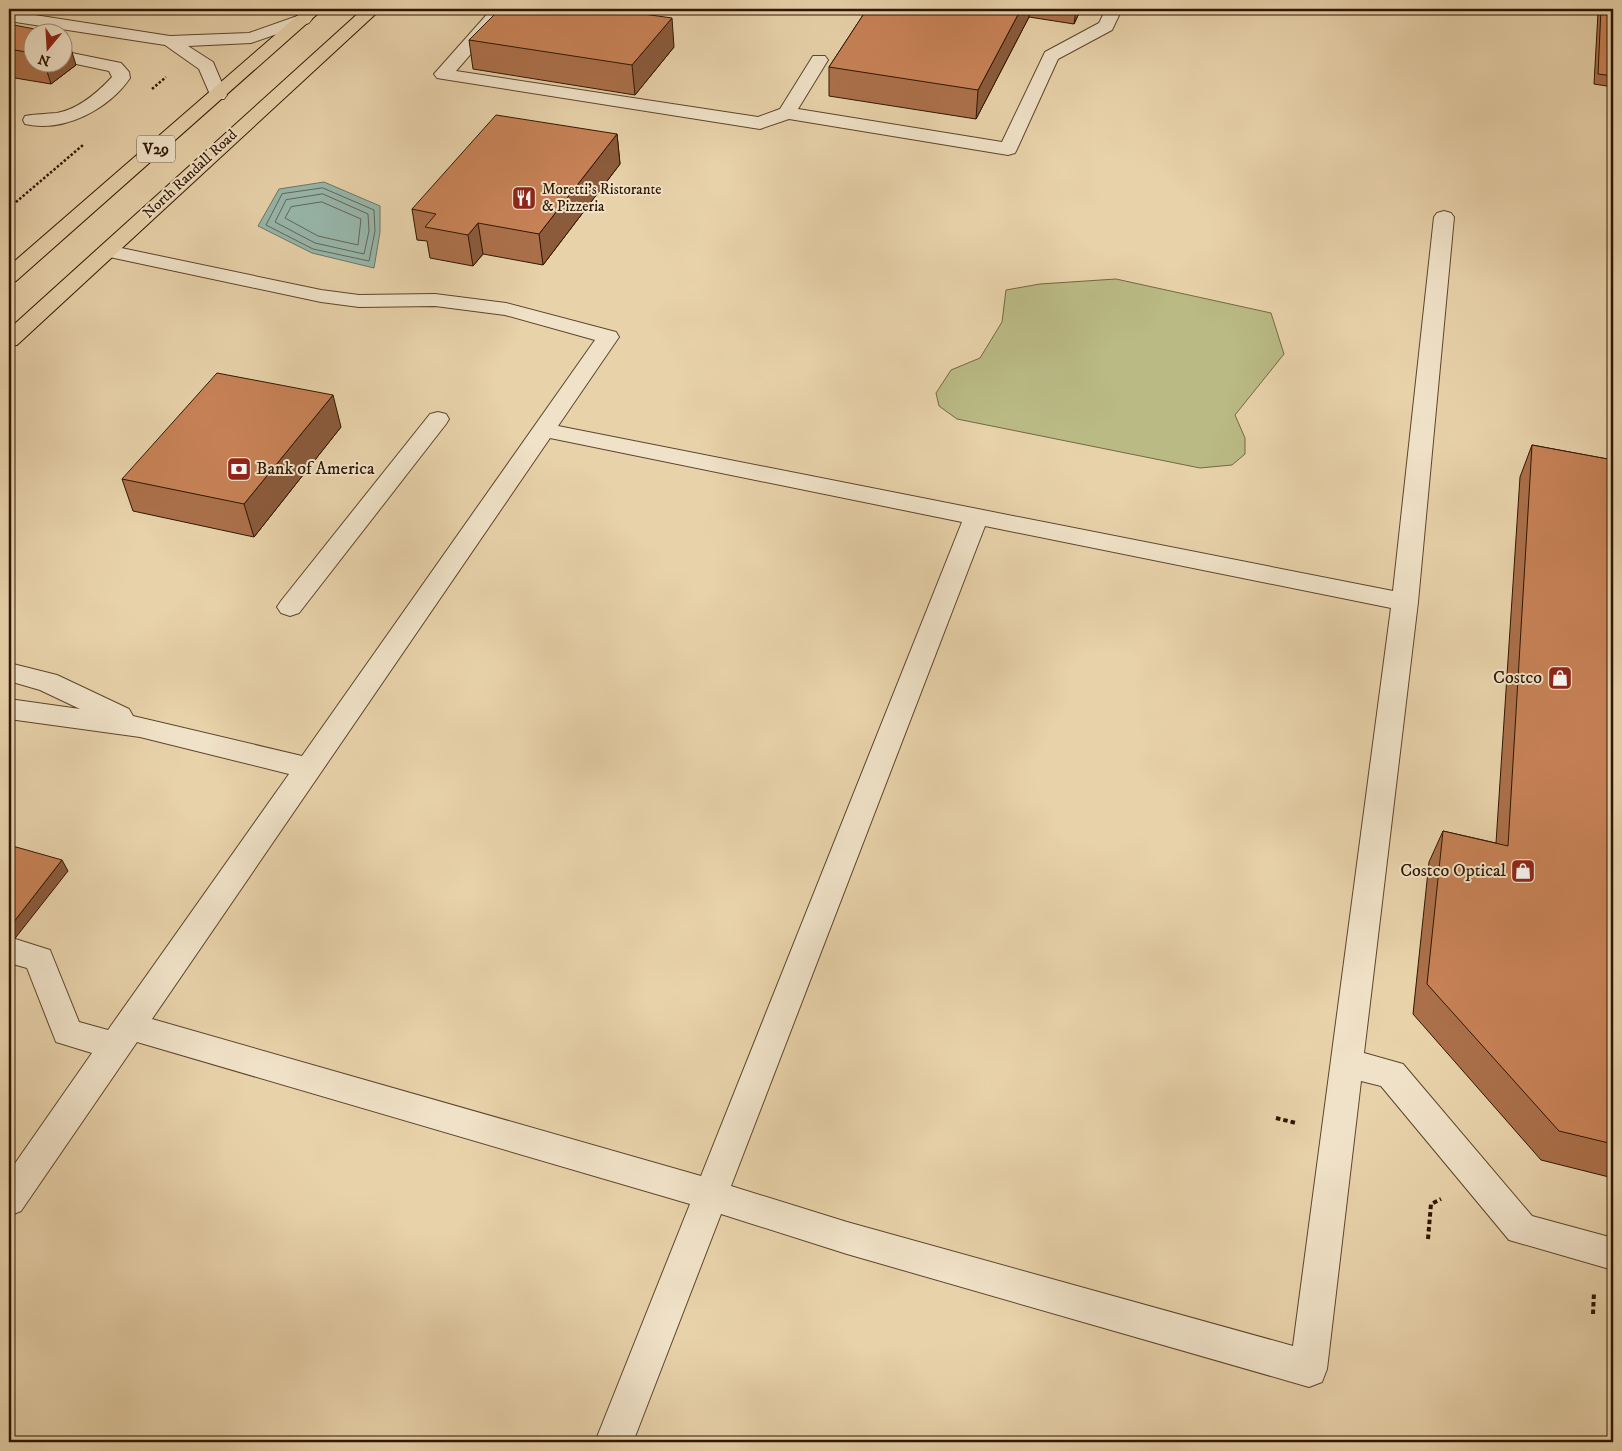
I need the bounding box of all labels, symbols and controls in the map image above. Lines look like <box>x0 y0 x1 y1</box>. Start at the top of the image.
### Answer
north arrow <box>22 22 72 72</box>
text: N <box>36 49 53 70</box>
street label: North Randall Road <box>139 125 241 223</box>
road number: V29 <box>137 136 175 162</box>
place label: Moretti's Ristorante & Pizzeria <box>542 180 662 216</box>
restaurant icon: Moretti's Ristorante & Pizzeria <box>511 185 537 211</box>
bank icon: Bank of America <box>226 456 252 482</box>
place label: Bank of America <box>256 458 375 480</box>
shop icon: Costco <box>1547 665 1573 691</box>
place label: Costco <box>1493 667 1542 689</box>
shop icon: Costco Optical <box>1510 858 1536 884</box>
place label: Costco Optical <box>1400 860 1507 882</box>

